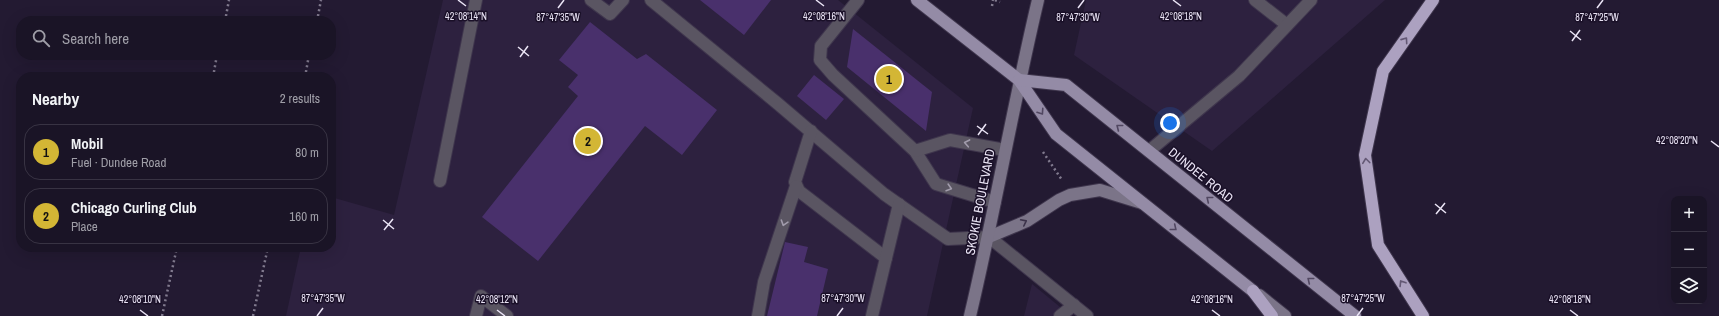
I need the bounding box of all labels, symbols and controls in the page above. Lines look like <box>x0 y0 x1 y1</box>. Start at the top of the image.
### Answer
text: 42°08'14"N <box>445 10 487 23</box>
text: 42°08'16"N <box>803 10 845 23</box>
text: 42°08'18"N <box>1160 10 1202 23</box>
text: 87°47'35"W <box>536 11 580 24</box>
text: 87°47'30"W <box>1056 11 1100 24</box>
text: 87°47'25"W <box>1575 11 1619 24</box>
search box <box>16 16 336 60</box>
icon: search <box>30 27 52 49</box>
text: Search here <box>62 28 129 49</box>
one-way arrow <box>1400 37 1407 44</box>
pin: 1 <box>876 64 902 94</box>
text: Nearby <box>32 87 79 110</box>
text: 2 results <box>280 90 320 107</box>
one-way arrow <box>1036 108 1044 115</box>
your location <box>1160 113 1180 133</box>
one-way arrow <box>1116 125 1123 132</box>
pin: 2 <box>575 126 601 156</box>
text: Mobil <box>71 133 103 154</box>
text: 42°08'20"N <box>1656 134 1698 147</box>
one-way arrow <box>964 139 970 148</box>
text: 1 <box>43 144 49 161</box>
text: 80 m <box>295 144 319 161</box>
street label: DUNDEE ROAD <box>1165 144 1237 207</box>
street label: SKOKIE BOULEVARD <box>961 147 999 256</box>
text: Fuel · Dundee Road <box>71 154 166 171</box>
one-way arrow <box>1362 158 1371 164</box>
one-way arrow <box>946 183 953 192</box>
map controls <box>1671 196 1707 304</box>
button: + <box>1671 196 1707 232</box>
text: Chicago Curling Club <box>71 197 197 218</box>
one-way arrow <box>1206 197 1213 204</box>
text: 2 <box>43 208 49 225</box>
text: 160 m <box>289 208 319 225</box>
text: Place <box>71 218 98 235</box>
one-way arrow <box>1020 219 1027 226</box>
one-way arrow <box>780 220 788 227</box>
one-way arrow <box>1170 223 1177 230</box>
button: − <box>1671 232 1707 268</box>
button: layers <box>1671 268 1707 304</box>
one-way arrow <box>1308 278 1315 285</box>
one-way arrow <box>1399 280 1406 287</box>
text: 87°47'35"W <box>301 292 345 305</box>
text: 87°47'30"W <box>821 292 865 305</box>
text: 87°47'25"W <box>1341 292 1385 305</box>
text: 42°08'10"N <box>119 293 161 306</box>
text: 42°08'12"N <box>476 293 518 306</box>
text: 42°08'16"N <box>1191 293 1233 306</box>
text: 42°08'18"N <box>1549 293 1591 306</box>

